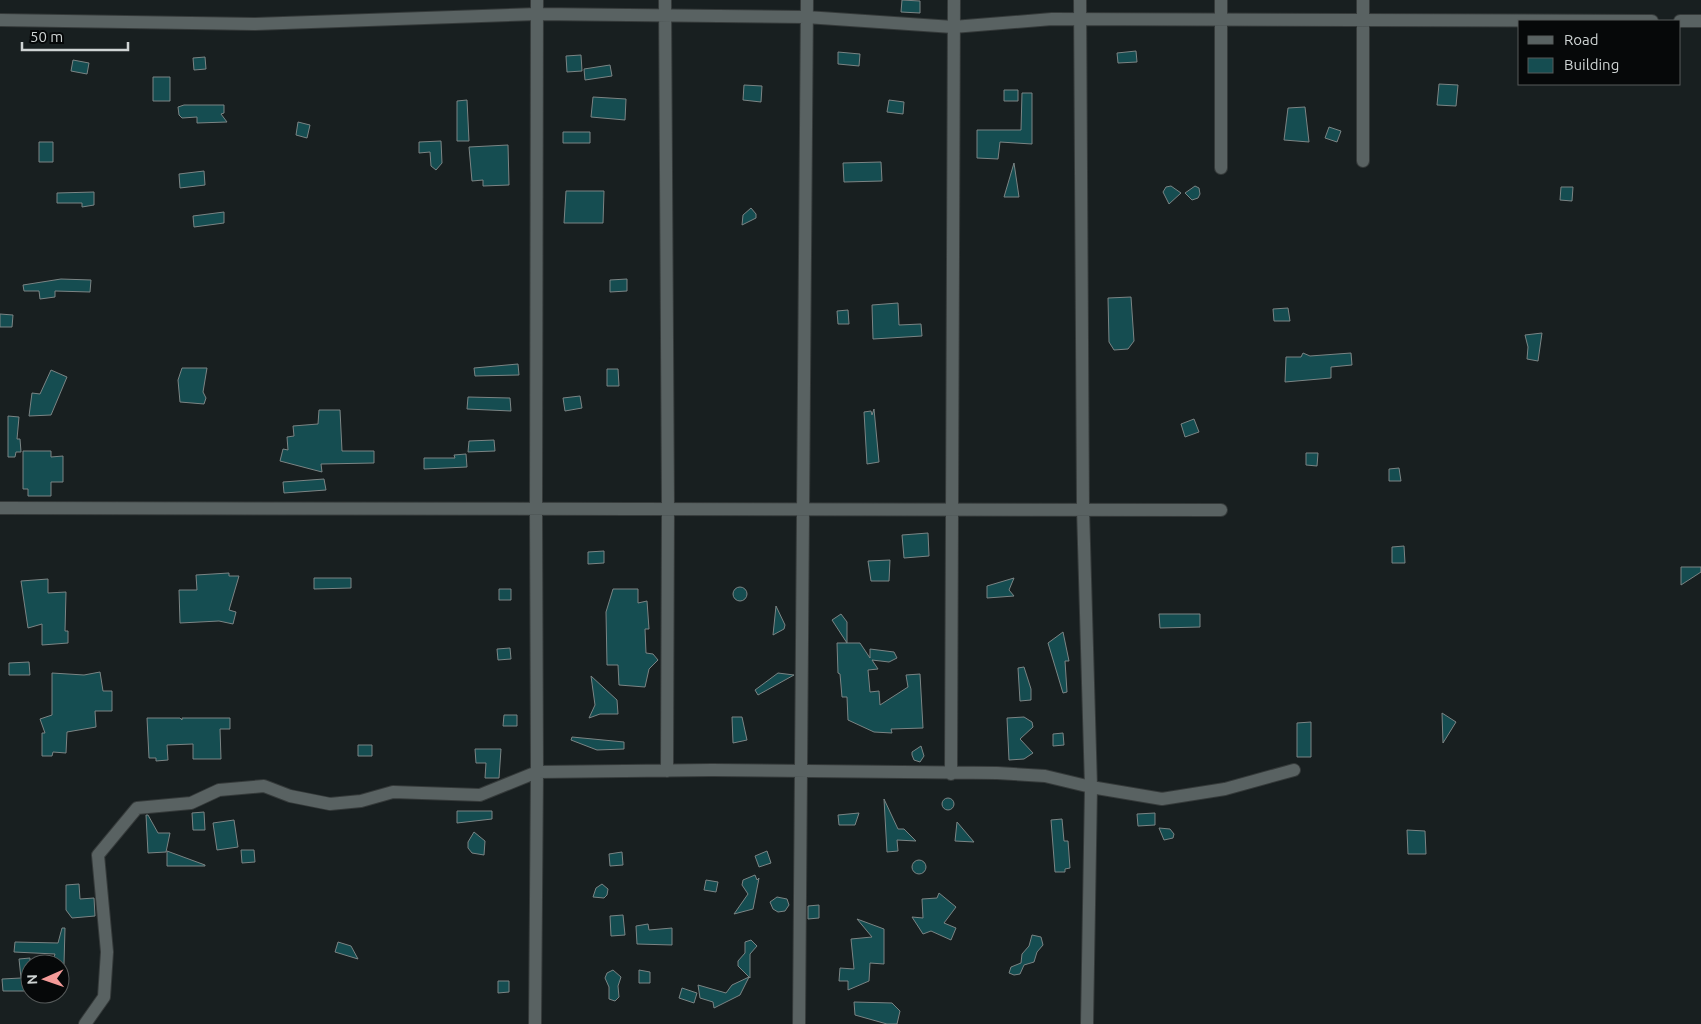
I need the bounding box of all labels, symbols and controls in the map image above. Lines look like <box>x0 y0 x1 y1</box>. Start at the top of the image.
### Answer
scale bar <box>22 20 129 52</box>
legend <box>1518 20 1681 85</box>
text: 50 m <box>30 28 63 45</box>
text: Road <box>1564 31 1599 48</box>
text: Building <box>1564 56 1619 73</box>
north arrow <box>20 954 70 1004</box>
text: N <box>24 974 40 985</box>

